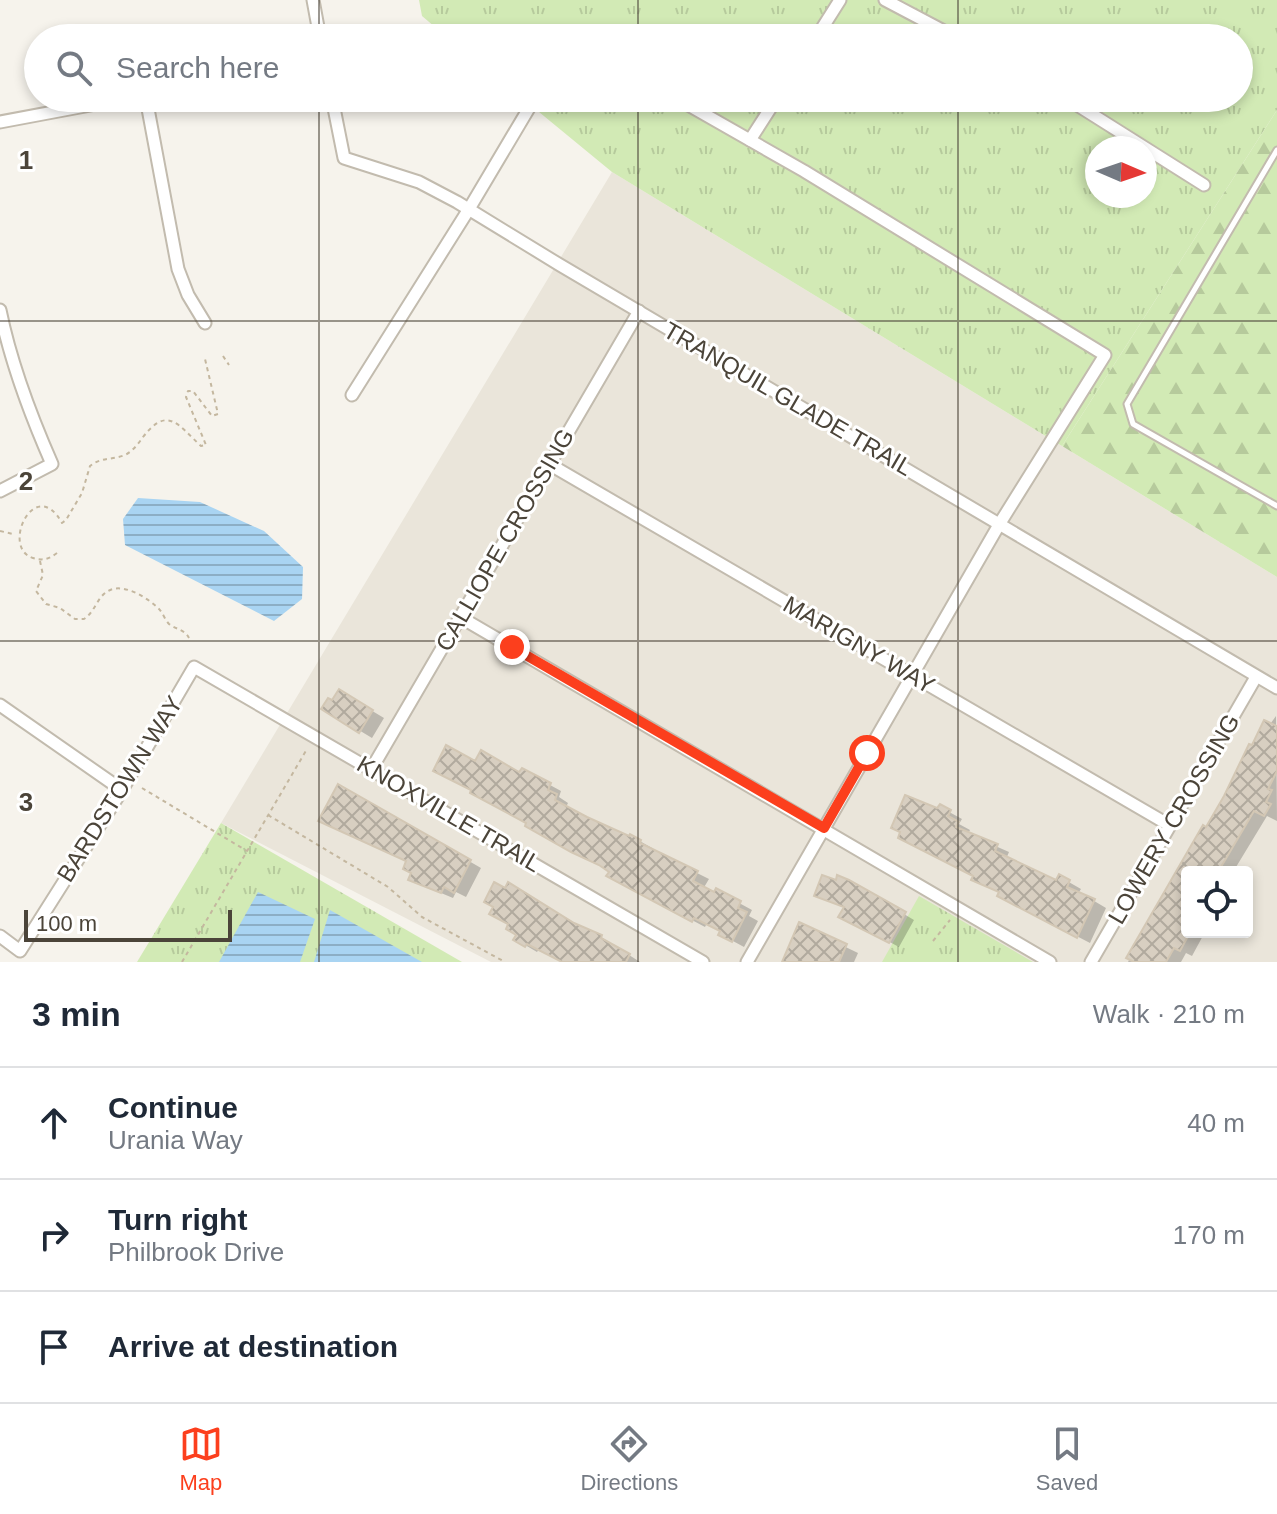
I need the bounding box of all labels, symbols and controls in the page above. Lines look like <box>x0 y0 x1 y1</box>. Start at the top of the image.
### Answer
search box <box>24 24 1253 112</box>
icon: search <box>52 46 96 90</box>
text: Search here <box>116 51 279 84</box>
north arrow <box>1085 136 1157 208</box>
text: 1 <box>19 145 33 175</box>
street label: TRANQUIL GLADE TRAIL <box>659 316 917 481</box>
street label: CALLIOPE CROSSING <box>430 424 579 656</box>
text: 2 <box>19 466 33 496</box>
street label: MARIGNY WAY <box>779 590 940 699</box>
route end <box>494 629 530 665</box>
street label: BARDSTOWN WAY <box>51 691 188 887</box>
street label: LOWERY CROSSING <box>1102 709 1245 928</box>
route start <box>849 735 885 771</box>
street label: KNOXVILLE TRAIL <box>353 750 546 877</box>
text: 3 <box>19 787 33 817</box>
map controls <box>1181 866 1253 938</box>
button: locate <box>1181 866 1253 938</box>
scale bar <box>24 906 232 942</box>
text: 100 m <box>36 911 97 936</box>
text: 3 min <box>32 995 121 1033</box>
text: Walk · 210 m <box>1093 999 1245 1029</box>
text: Continue <box>108 1091 238 1124</box>
icon: ahead <box>32 1101 76 1145</box>
text: 40 m <box>1187 1108 1245 1138</box>
text: Urania Way <box>108 1125 243 1155</box>
text: Turn right <box>108 1203 247 1236</box>
icon: right <box>32 1213 76 1257</box>
text: 170 m <box>1173 1220 1245 1250</box>
text: Philbrook Drive <box>108 1237 284 1267</box>
icon: arrive <box>32 1325 76 1369</box>
text: Arrive at destination <box>108 1330 398 1363</box>
tab: Map <box>179 1422 223 1496</box>
tab: Directions <box>580 1422 678 1496</box>
tab: Saved <box>1036 1422 1098 1496</box>

